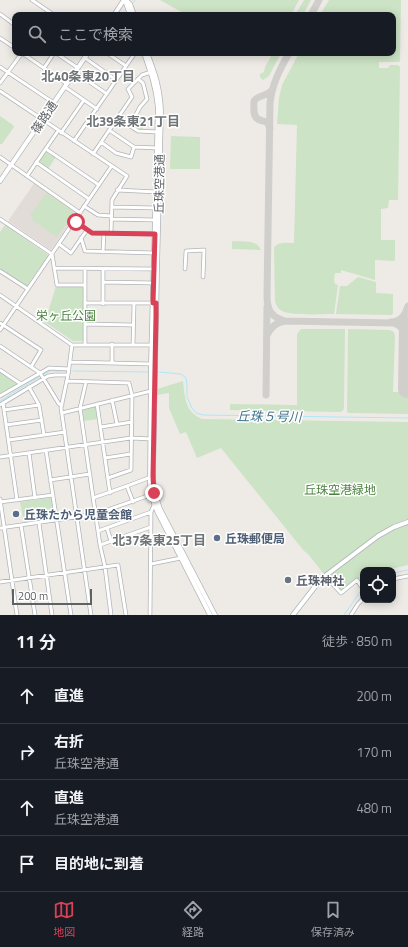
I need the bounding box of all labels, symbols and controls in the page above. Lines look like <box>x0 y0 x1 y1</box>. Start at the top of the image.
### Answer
search box <box>12 12 396 56</box>
icon: search <box>26 23 48 45</box>
text: ここで検索 <box>58 23 133 46</box>
district label: 北40条東20丁目 <box>41 66 135 86</box>
street label: 篠路通 <box>26 97 62 137</box>
district label: 北39条東21丁目 <box>86 111 180 131</box>
street label: 丘珠空港通 <box>149 154 169 214</box>
route start <box>67 213 85 231</box>
park label: 栄ヶ丘公園 <box>36 306 96 325</box>
water label: 丘珠５号川 <box>236 405 304 427</box>
park label: 丘珠空港緑地 <box>304 480 376 499</box>
route end <box>145 484 163 502</box>
place label: 丘珠たから児童会館 <box>24 505 132 524</box>
marker: 丘珠たから児童会館 <box>11 509 21 519</box>
place label: 丘珠郵便局 <box>225 529 285 548</box>
district label: 北37条東25丁目 <box>112 530 206 550</box>
marker: 丘珠郵便局 <box>212 533 222 543</box>
map controls <box>360 567 396 603</box>
button: locate <box>360 567 396 603</box>
place label: 丘珠神社 <box>296 571 344 590</box>
marker: 丘珠神社 <box>283 575 293 585</box>
scale bar <box>12 587 92 606</box>
text: 200 m <box>18 588 48 604</box>
text: 11 分 <box>16 629 56 655</box>
text: 徒歩 · 850 m <box>322 631 392 651</box>
text: 直進 <box>54 684 84 707</box>
icon: ahead <box>16 685 38 707</box>
text: 200 m <box>356 686 392 706</box>
text: 右折 <box>54 730 84 753</box>
icon: right <box>16 741 38 763</box>
text: 170 m <box>356 742 392 762</box>
text: 丘珠空港通 <box>54 753 119 773</box>
text: 直進 <box>54 786 84 809</box>
icon: ahead <box>16 797 38 819</box>
text: 480 m <box>356 798 392 818</box>
text: 丘珠空港通 <box>54 809 119 829</box>
text: 目的地に到着 <box>54 852 144 875</box>
icon: arrive <box>16 853 38 875</box>
tab: 地図 <box>53 899 75 940</box>
tab: 経路 <box>182 899 204 940</box>
tab: 保存済み <box>311 899 355 940</box>

